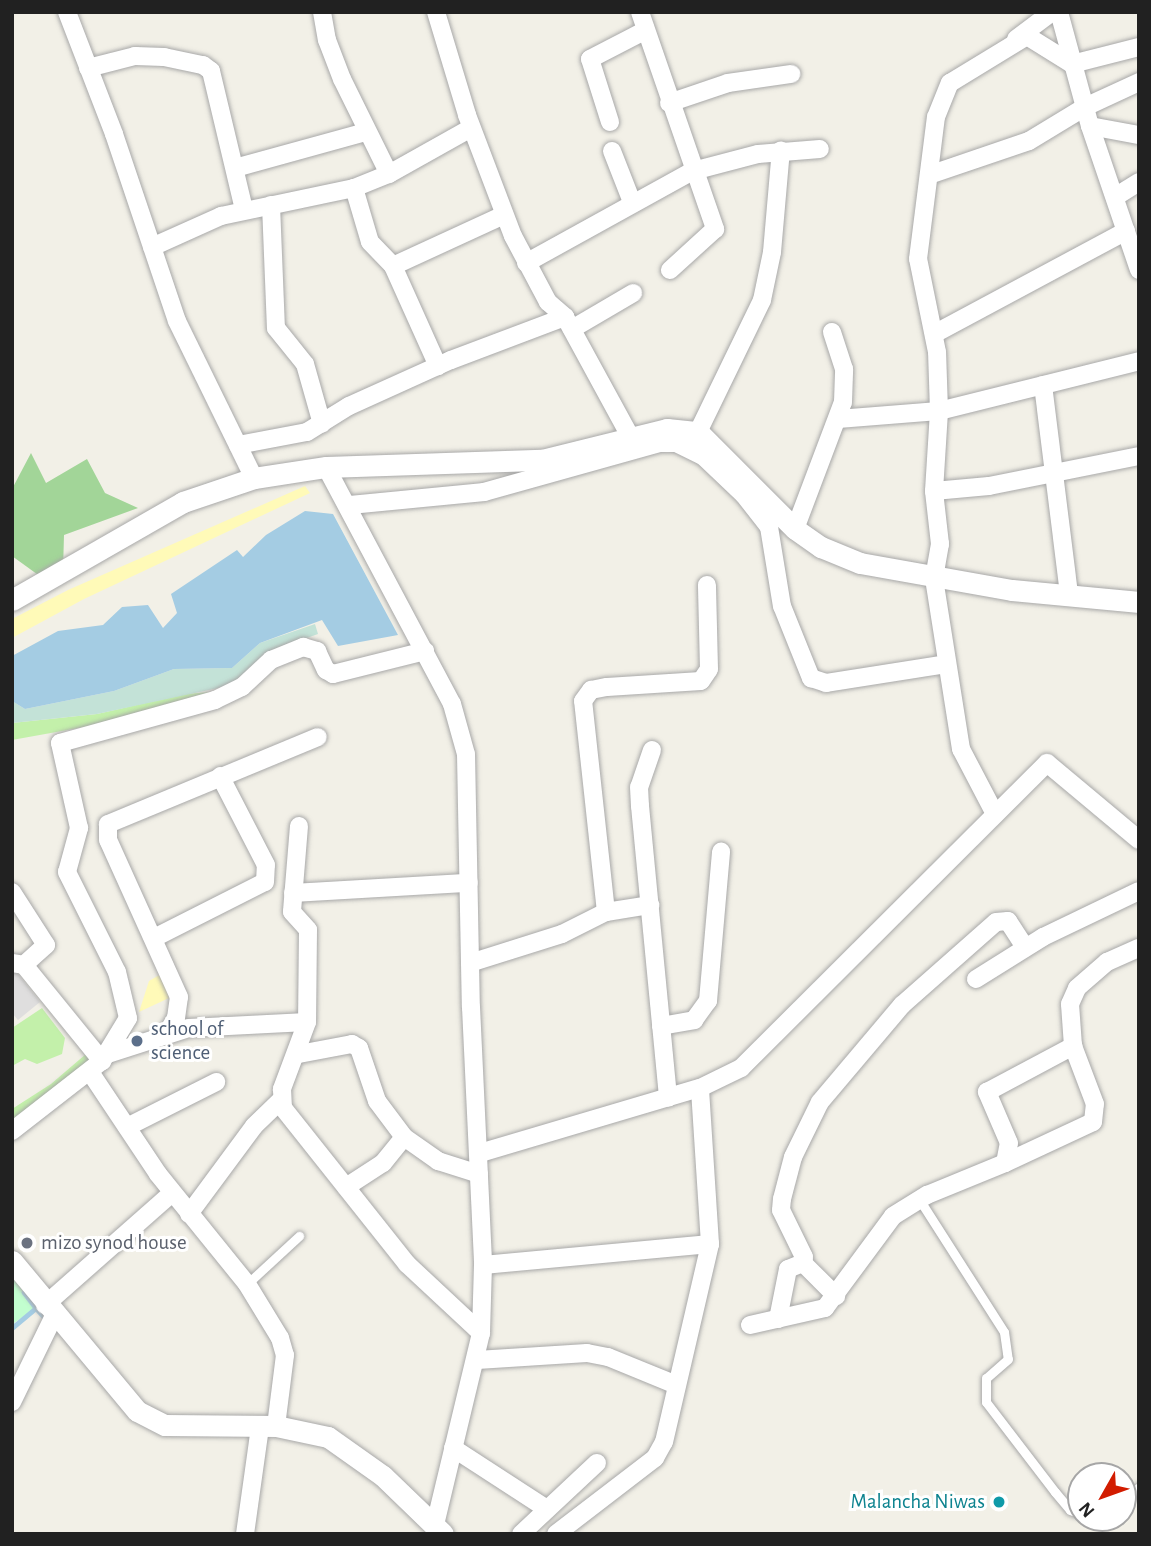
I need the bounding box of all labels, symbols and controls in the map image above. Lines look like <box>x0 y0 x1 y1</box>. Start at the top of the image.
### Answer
place label: school of science <box>151 1016 223 1066</box>
marker: school of science <box>129 1033 145 1049</box>
place label: mizo synod house <box>41 1230 187 1256</box>
marker: mizo synod house <box>19 1235 35 1251</box>
north arrow <box>1067 1462 1137 1532</box>
place label: Malancha Niwas <box>851 1489 985 1515</box>
marker: Malancha Niwas <box>991 1494 1007 1510</box>
text: N <box>1076 1498 1099 1521</box>

